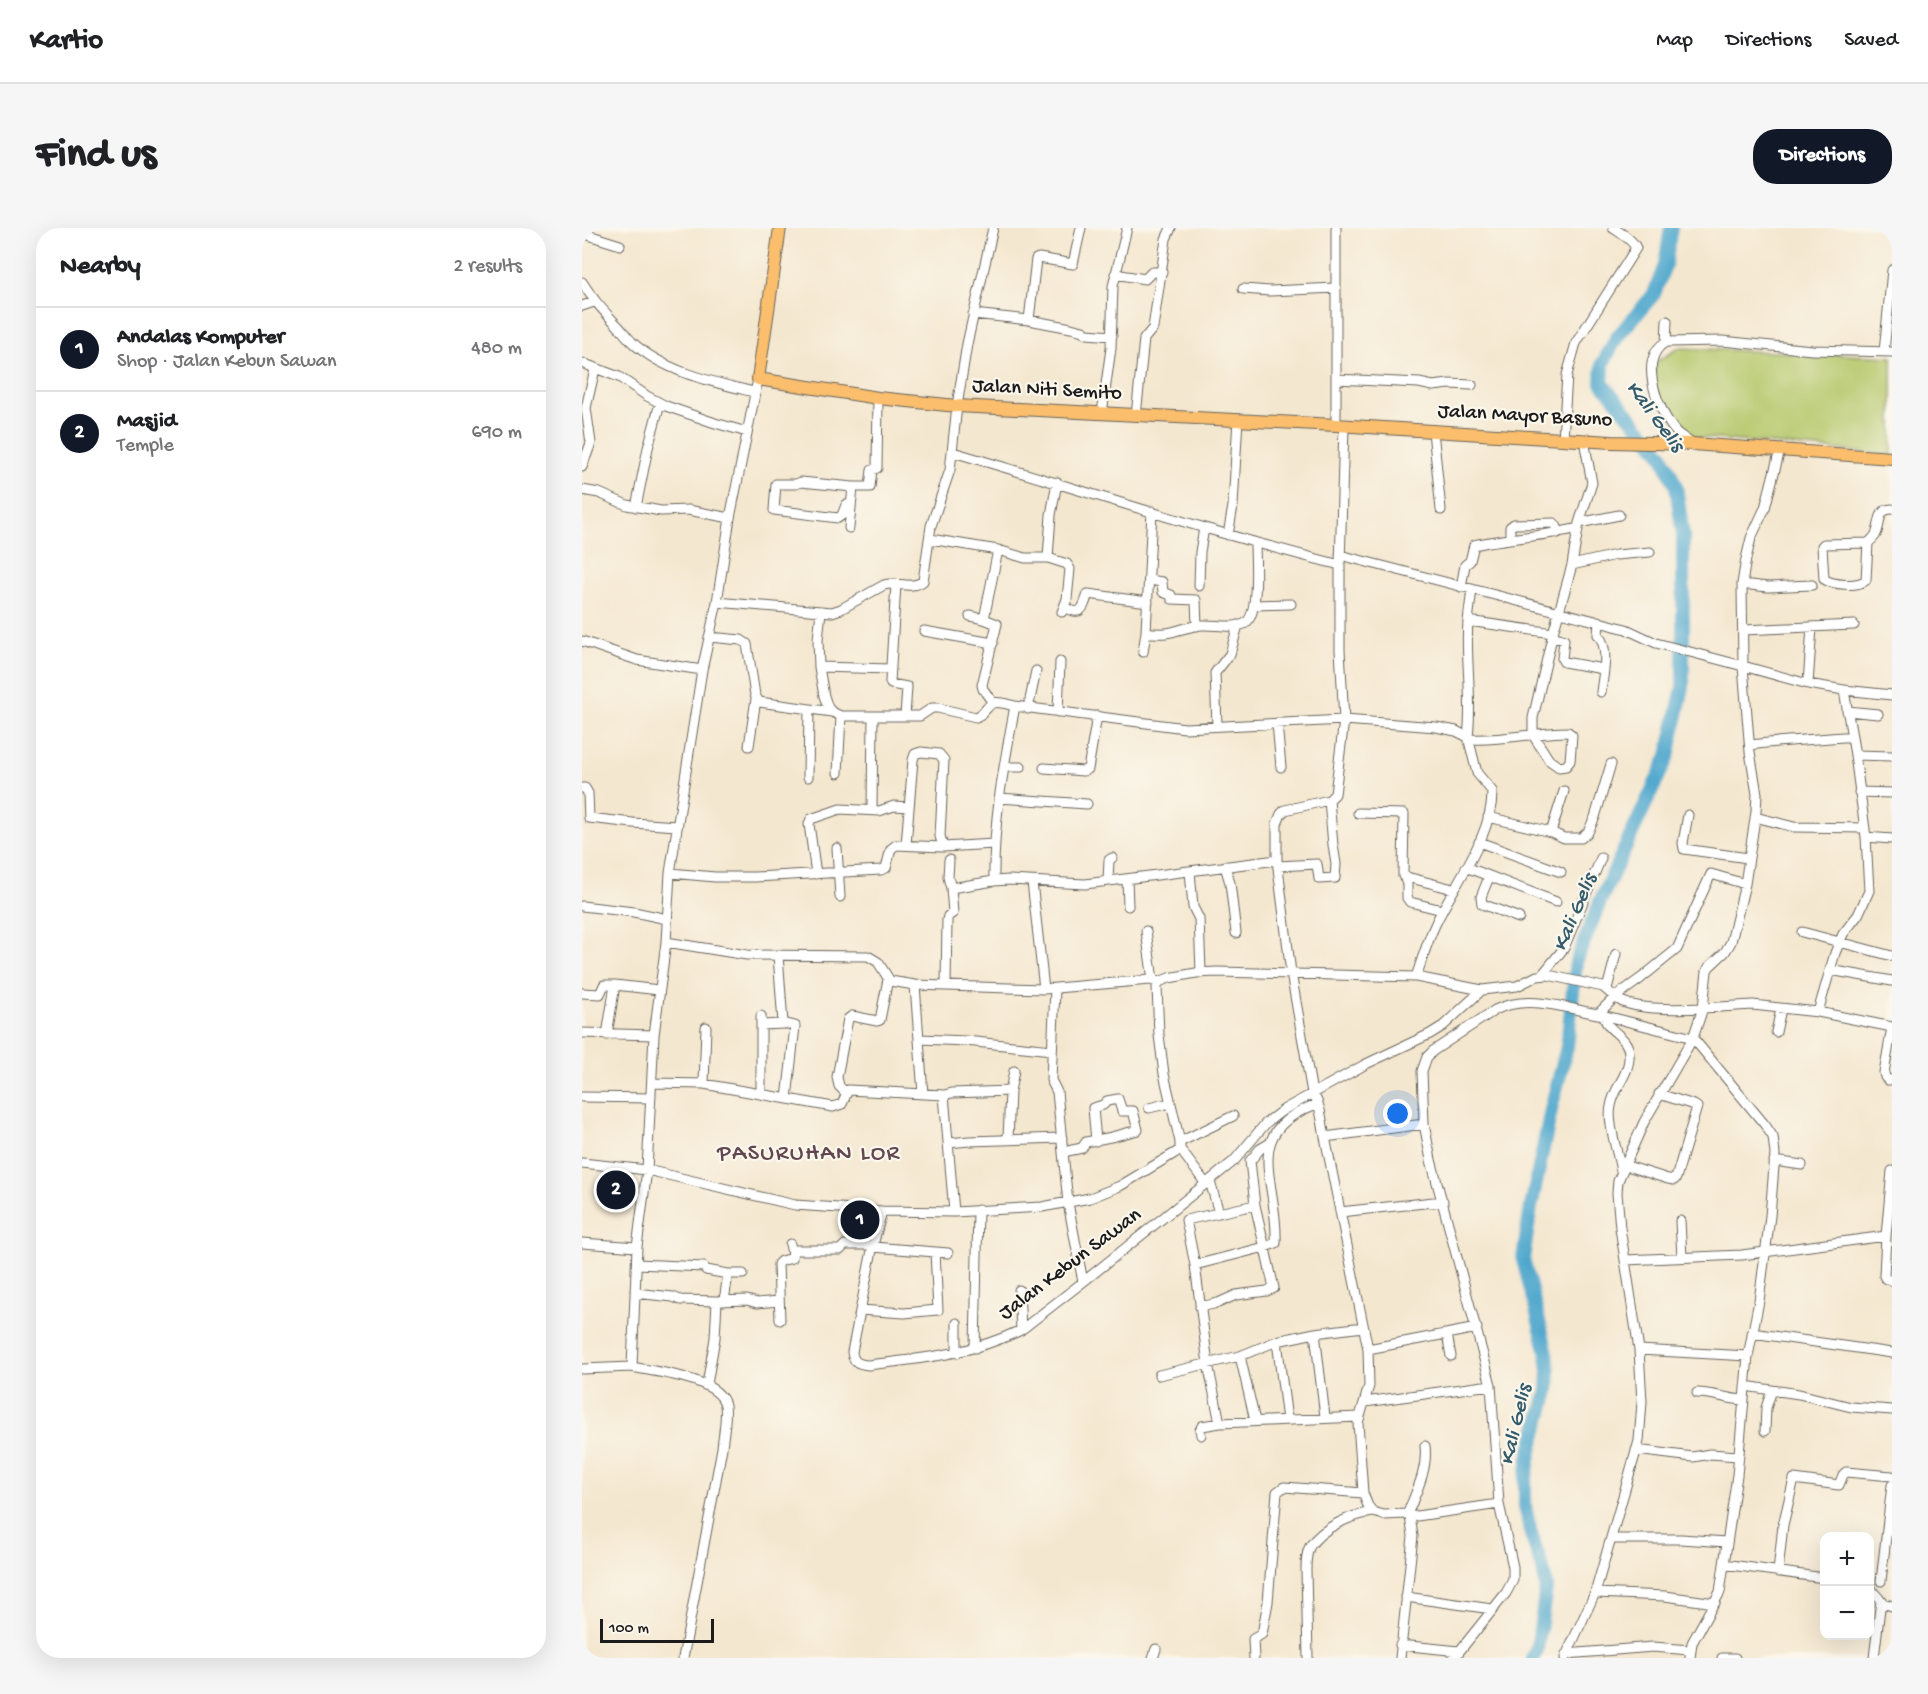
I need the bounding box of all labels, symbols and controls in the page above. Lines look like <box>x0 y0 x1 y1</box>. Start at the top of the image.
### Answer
text: Kartio <box>30 25 103 58</box>
text: Map <box>1656 29 1693 54</box>
text: Directions <box>1726 29 1811 54</box>
text: Saved <box>1844 29 1898 54</box>
button: Directions <box>1753 129 1892 184</box>
text: Find us <box>36 132 156 181</box>
text: Nearby <box>60 252 141 283</box>
text: 2 results <box>453 256 522 279</box>
text: Andalas Komputer <box>117 325 284 351</box>
text: 1 <box>75 338 84 361</box>
text: 480 m <box>471 338 522 361</box>
text: Shop · Jalan Kebun Sawan <box>117 351 336 374</box>
street label: Jalan Niti Semito <box>971 375 1123 407</box>
water label: Kali Gelis <box>1619 376 1690 459</box>
street label: Jalan Mayor Basuno <box>1437 400 1613 434</box>
text: Masjid <box>117 409 177 435</box>
text: 2 <box>75 422 84 445</box>
text: 690 m <box>472 422 522 445</box>
text: Temple <box>117 435 174 458</box>
water label: Kali Gelis <box>1548 868 1605 956</box>
your location <box>1383 1099 1412 1128</box>
district label: PASURUHAN LOR <box>716 1140 901 1169</box>
pin: 2 <box>597 1168 636 1212</box>
pin: 1 <box>840 1198 880 1242</box>
street label: Jalan Kebun Sawan <box>995 1203 1147 1327</box>
water label: Kali Gelis <box>1495 1380 1539 1468</box>
map controls <box>1820 1532 1874 1640</box>
button: + <box>1820 1532 1874 1586</box>
button: − <box>1820 1586 1874 1640</box>
scale bar <box>600 1616 714 1644</box>
text: 100 m <box>609 1620 649 1639</box>

